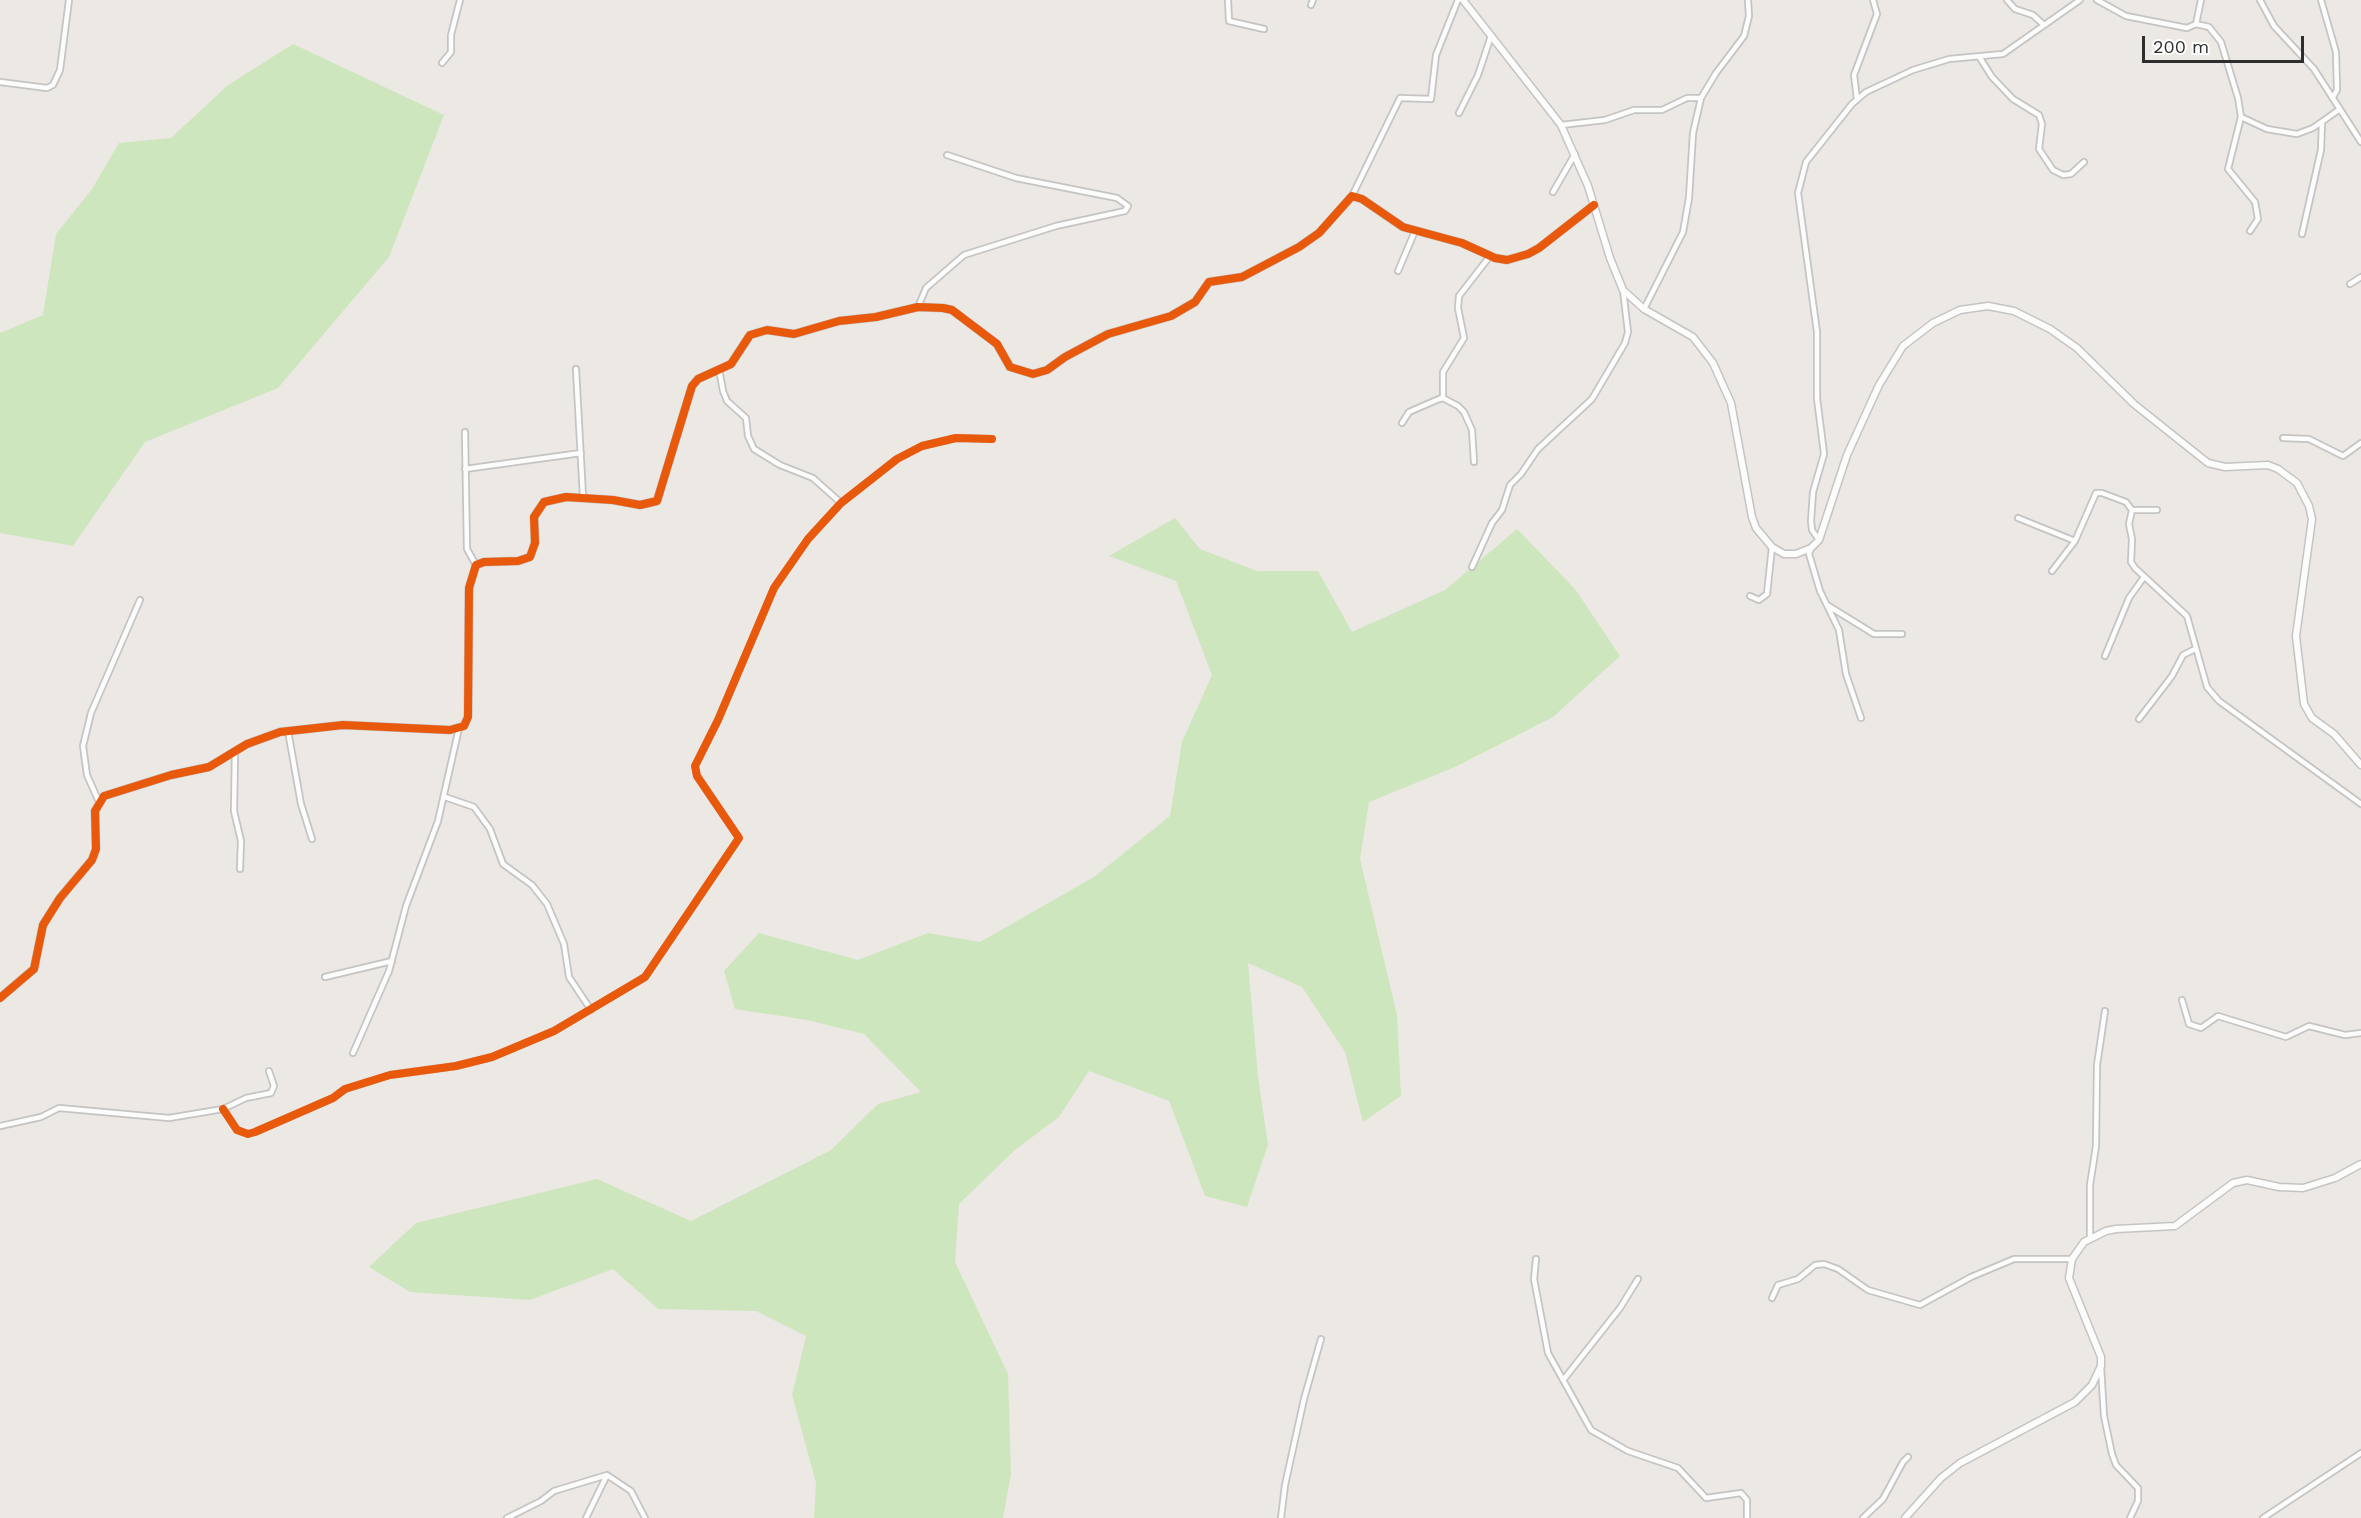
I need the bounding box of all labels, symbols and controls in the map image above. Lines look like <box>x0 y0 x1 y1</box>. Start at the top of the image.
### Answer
scale bar <box>2145 24 2307 62</box>
text: 200 m <box>2153 36 2209 57</box>

